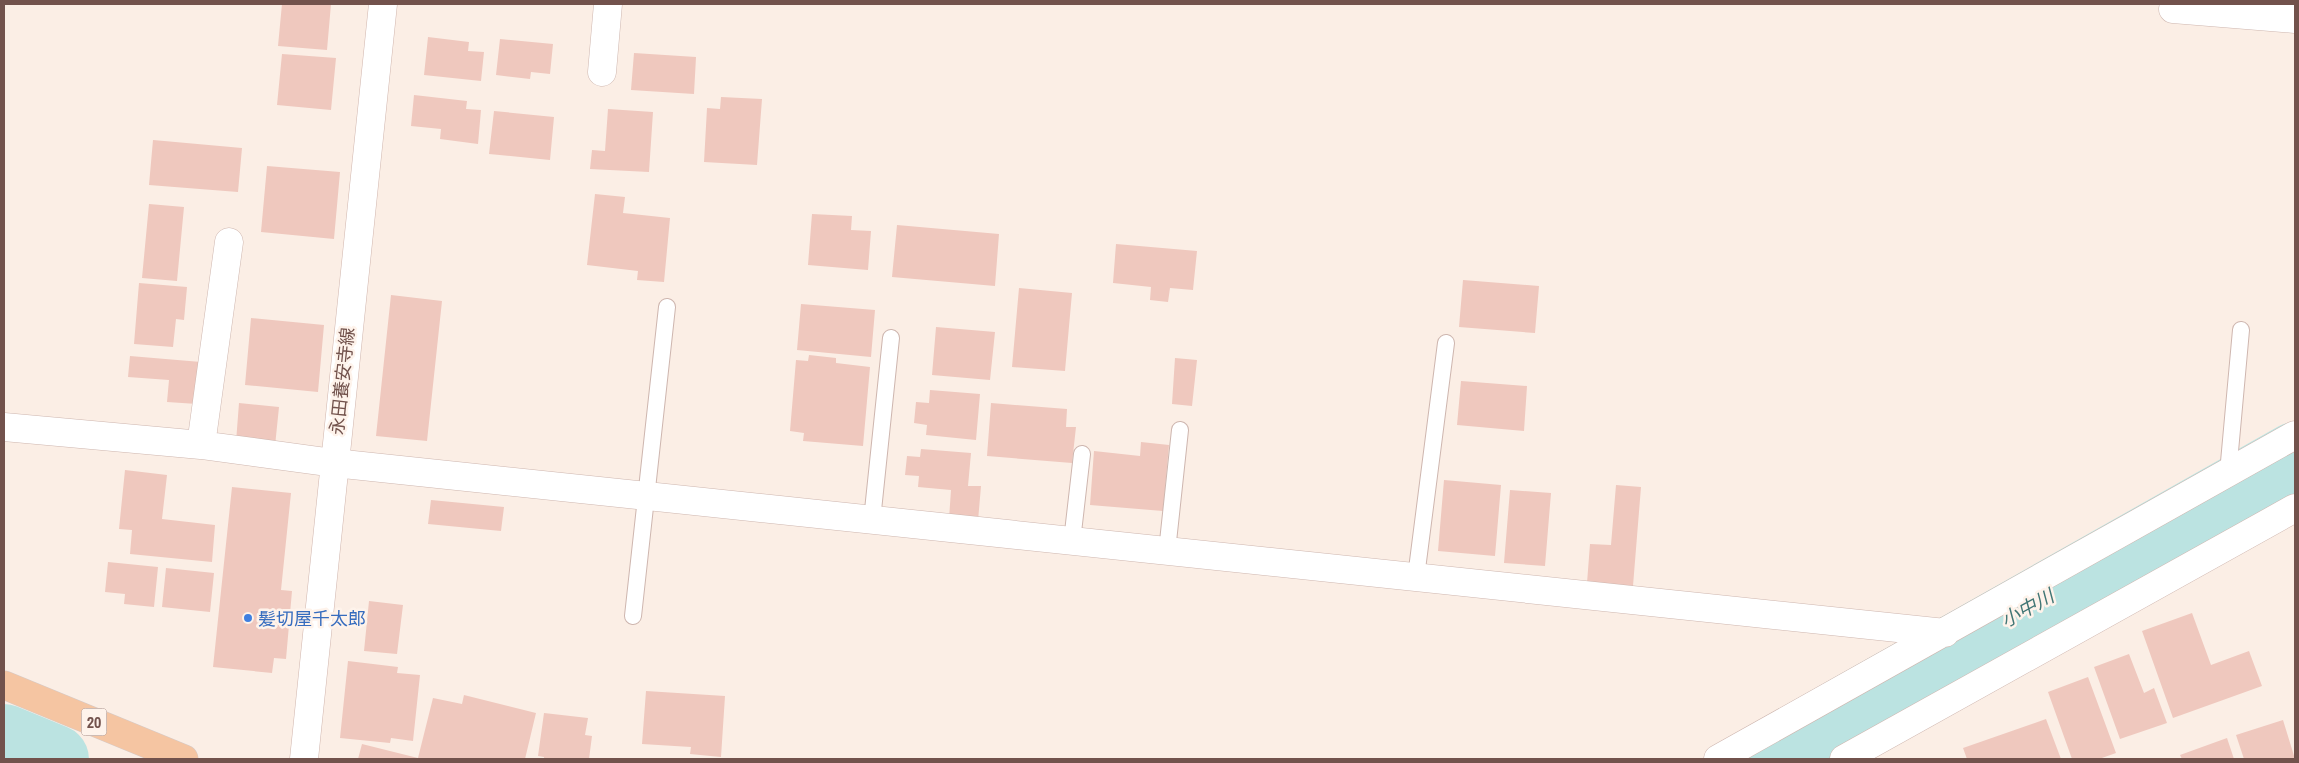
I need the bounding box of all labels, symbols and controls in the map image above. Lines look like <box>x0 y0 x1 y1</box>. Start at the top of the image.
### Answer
street label: 永田養安寺線 <box>324 326 360 436</box>
water label: 小中川 <box>1996 582 2060 633</box>
place label: 髪切屋千太郎 <box>258 606 366 631</box>
marker: 髪切屋千太郎 <box>242 612 254 624</box>
road number: 20 <box>82 709 106 736</box>

